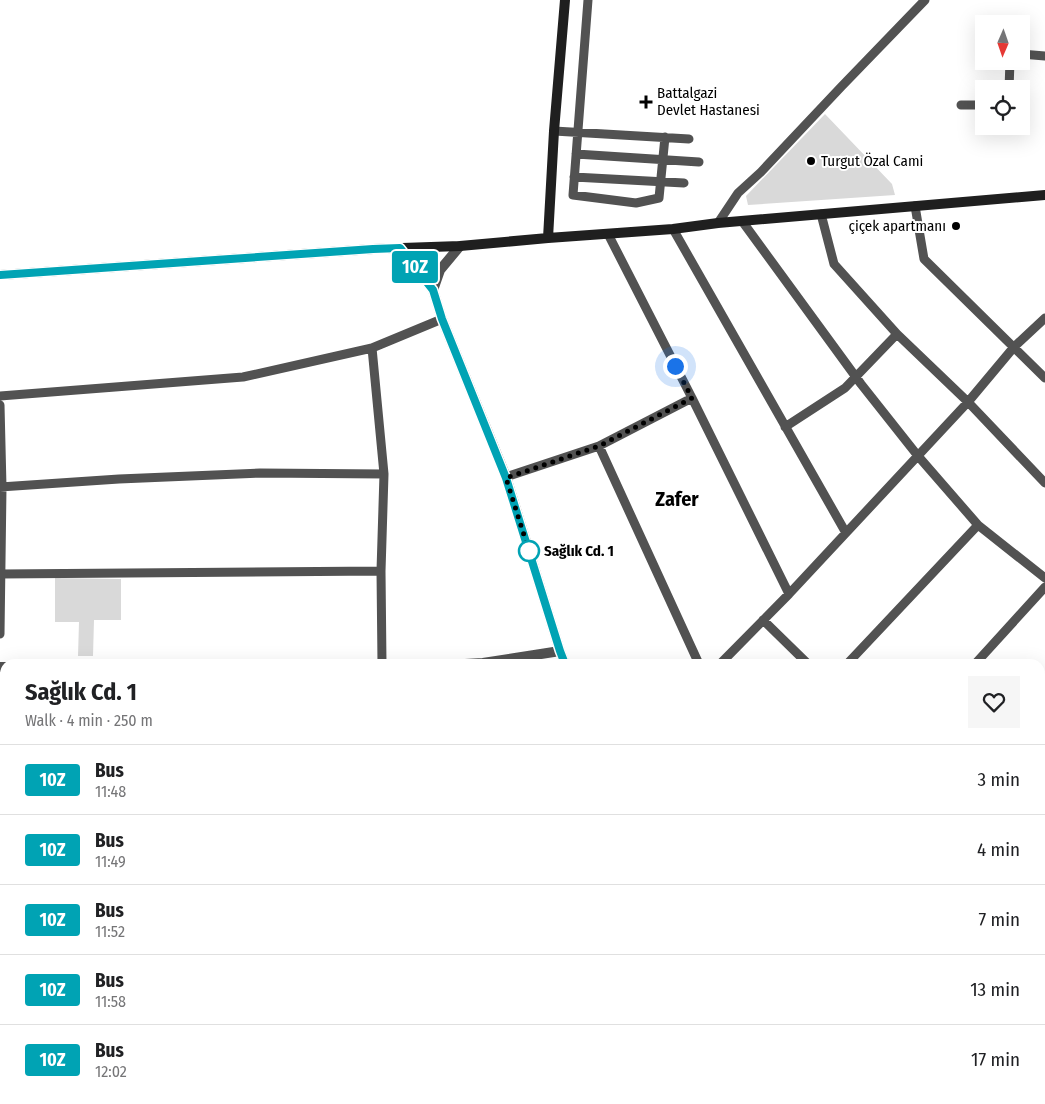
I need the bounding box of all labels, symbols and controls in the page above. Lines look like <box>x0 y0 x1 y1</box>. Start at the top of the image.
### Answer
north arrow <box>975 15 1030 70</box>
map controls <box>975 15 1030 135</box>
button: locate <box>975 80 1030 135</box>
place label: Battalgazi Devlet Hastanesi <box>657 84 760 119</box>
marker: Battalgazi Devlet Hastanesi <box>639 95 653 109</box>
place label: Turgut Özal Cami <box>821 152 923 170</box>
marker: Turgut Özal Cami <box>805 155 817 167</box>
place label: çiçek apartmanı <box>848 217 946 235</box>
marker: çiçek apartmanı <box>950 220 962 232</box>
line badge: 10Z <box>386 251 444 283</box>
text: 10Z <box>402 256 428 278</box>
your location <box>663 354 688 379</box>
district label: Zafer <box>655 487 699 511</box>
marker: Sağlık Cd. 1 <box>518 540 540 562</box>
place label: Sağlık Cd. 1 <box>544 542 614 560</box>
button: heart <box>968 676 1020 728</box>
text: Sağlık Cd. 1 <box>25 678 137 706</box>
text: Walk · 4 min · 250 m <box>25 711 153 730</box>
text: Bus <box>95 759 124 782</box>
text: 3 min <box>978 768 1020 791</box>
text: 10Z <box>39 769 66 791</box>
text: 11:48 <box>95 782 126 801</box>
text: Bus <box>95 829 124 852</box>
text: 4 min <box>977 838 1020 861</box>
text: 10Z <box>39 839 66 861</box>
text: 11:49 <box>95 852 126 871</box>
text: Bus <box>95 899 124 922</box>
text: 7 min <box>978 908 1020 931</box>
text: 10Z <box>39 909 66 931</box>
text: 11:52 <box>95 922 125 941</box>
text: Bus <box>95 969 124 992</box>
text: 13 min <box>970 978 1020 1001</box>
text: 10Z <box>39 979 66 1001</box>
text: 11:58 <box>95 992 126 1011</box>
text: Bus <box>95 1039 124 1062</box>
text: 17 min <box>971 1048 1020 1071</box>
text: 10Z <box>39 1049 66 1071</box>
text: 12:02 <box>95 1062 127 1081</box>

